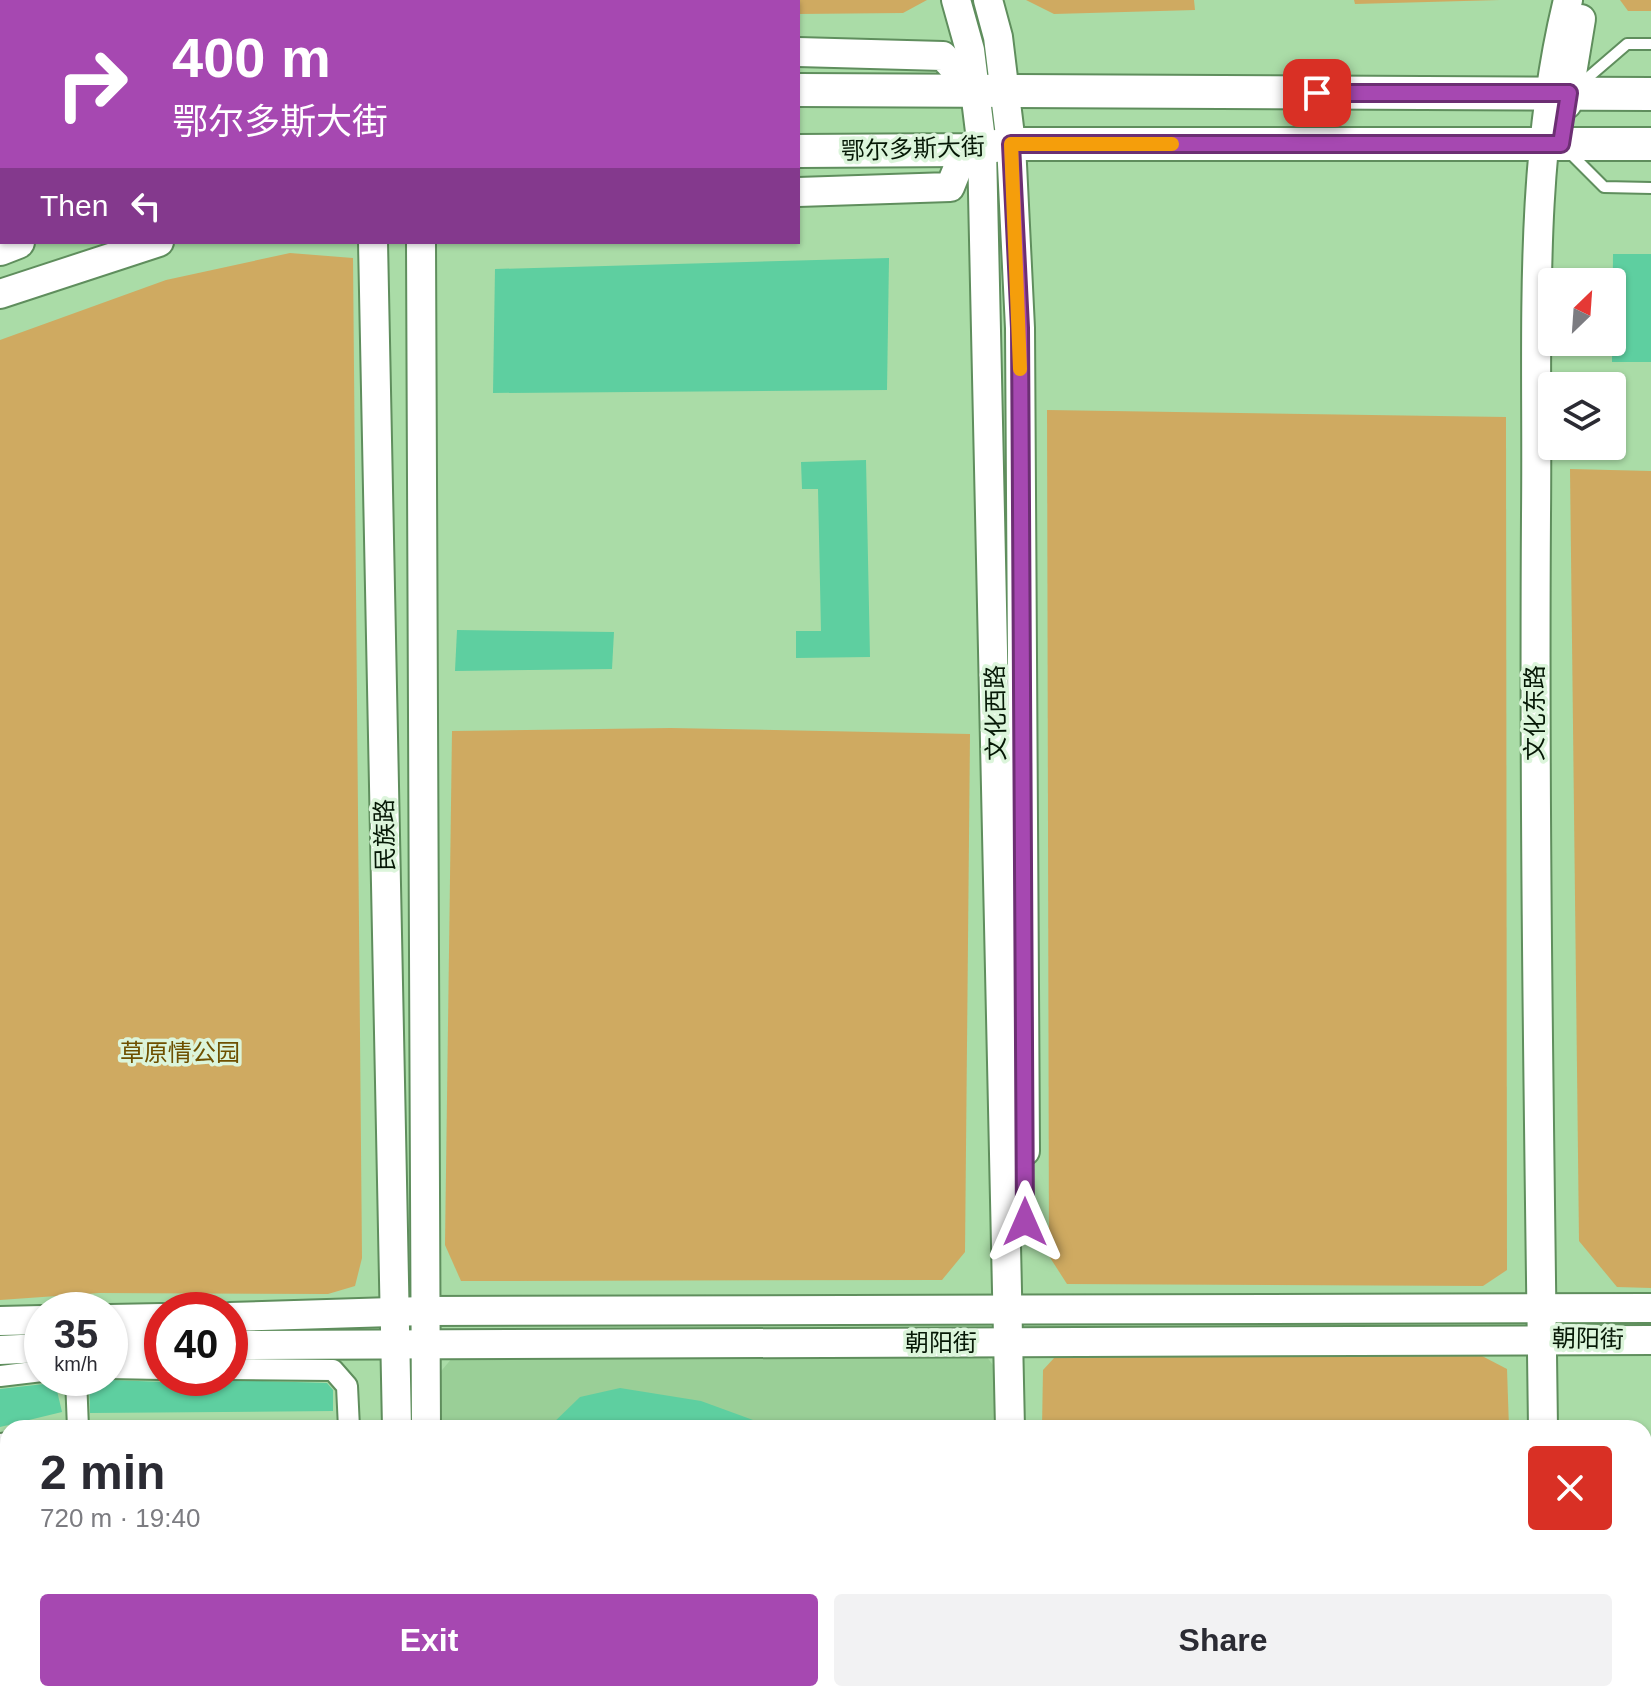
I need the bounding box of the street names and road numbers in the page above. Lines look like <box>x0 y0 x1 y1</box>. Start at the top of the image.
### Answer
street label: 鄂尔多斯大街 <box>841 132 985 165</box>
street label: 文化西路 <box>981 665 1010 761</box>
street label: 文化东路 <box>1521 665 1548 761</box>
street label: 民族路 <box>370 799 399 871</box>
street label: 朝阳街 <box>1552 1324 1624 1353</box>
street label: 朝阳街 <box>905 1329 977 1356</box>

